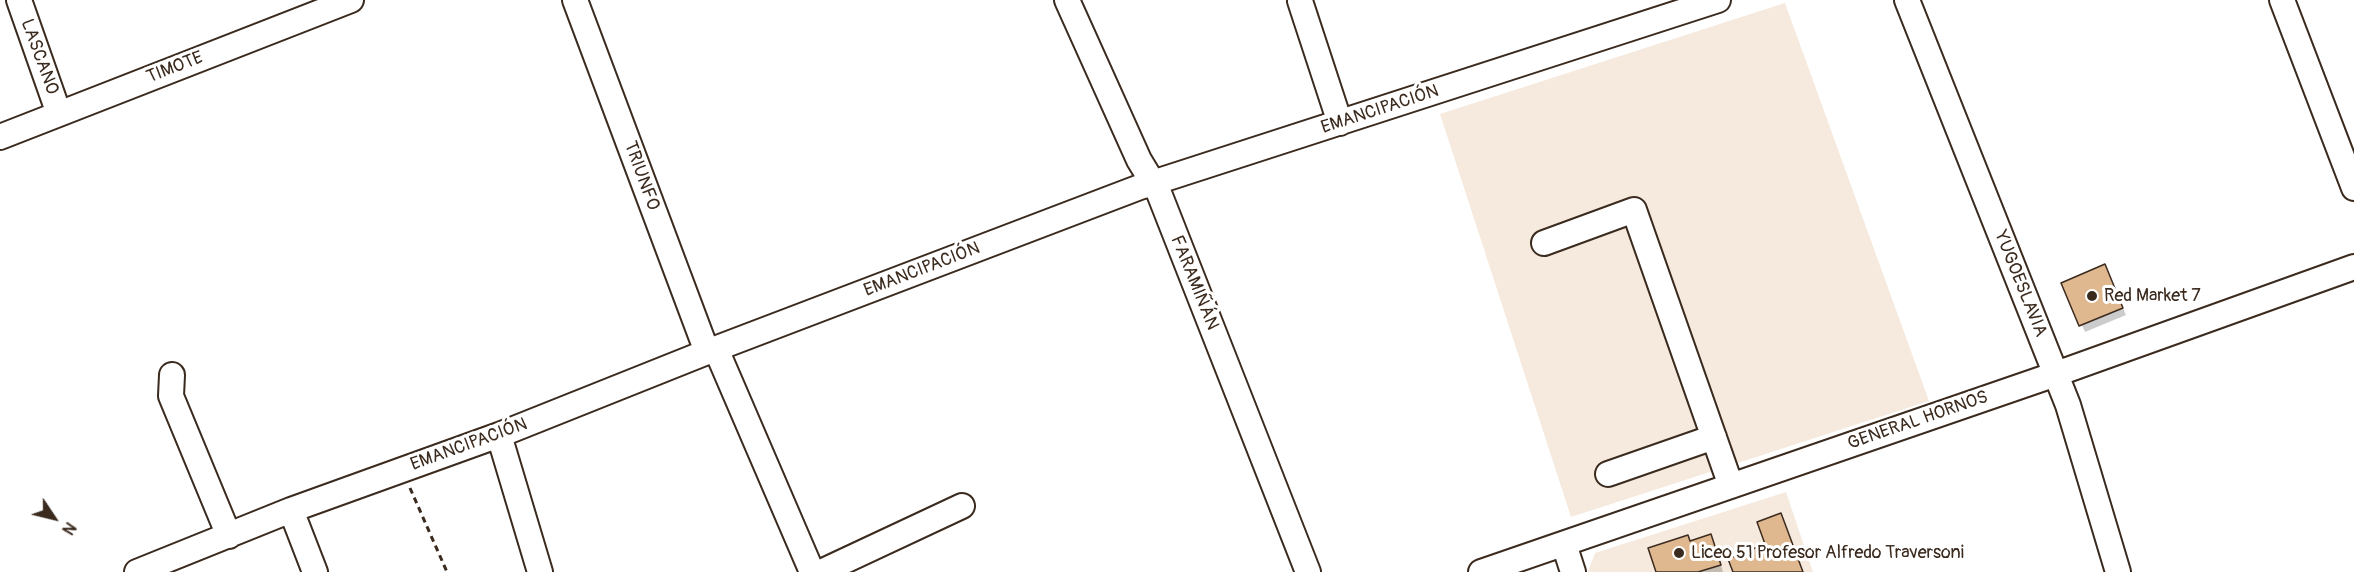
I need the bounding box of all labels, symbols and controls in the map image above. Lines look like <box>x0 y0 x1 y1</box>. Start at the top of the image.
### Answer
street label: LASCANO <box>15 16 63 98</box>
street label: TIMOTE <box>144 47 206 89</box>
street label: EMANCIPACIÓN <box>1318 81 1442 139</box>
street label: TRIUNFO <box>619 139 663 213</box>
street label: YUGOESLAVIA <box>1989 228 2051 340</box>
street label: FARAMIÑÁN <box>1165 233 1223 333</box>
street label: EMANCIPACIÓN <box>861 238 983 302</box>
place label: Red Market 7 <box>2104 285 2201 307</box>
marker: Red Market 7 <box>2085 289 2099 303</box>
street label: GENERAL HORNOS <box>1845 387 1991 455</box>
street label: EMANCIPACIÓN <box>408 414 530 476</box>
north arrow <box>24 488 84 548</box>
text: N <box>57 518 80 538</box>
place label: Liceo 51 Profesor Alfredo Traversoni <box>1691 542 1964 564</box>
marker: Liceo 51 Profesor Alfredo Traversoni <box>1672 546 1686 560</box>

